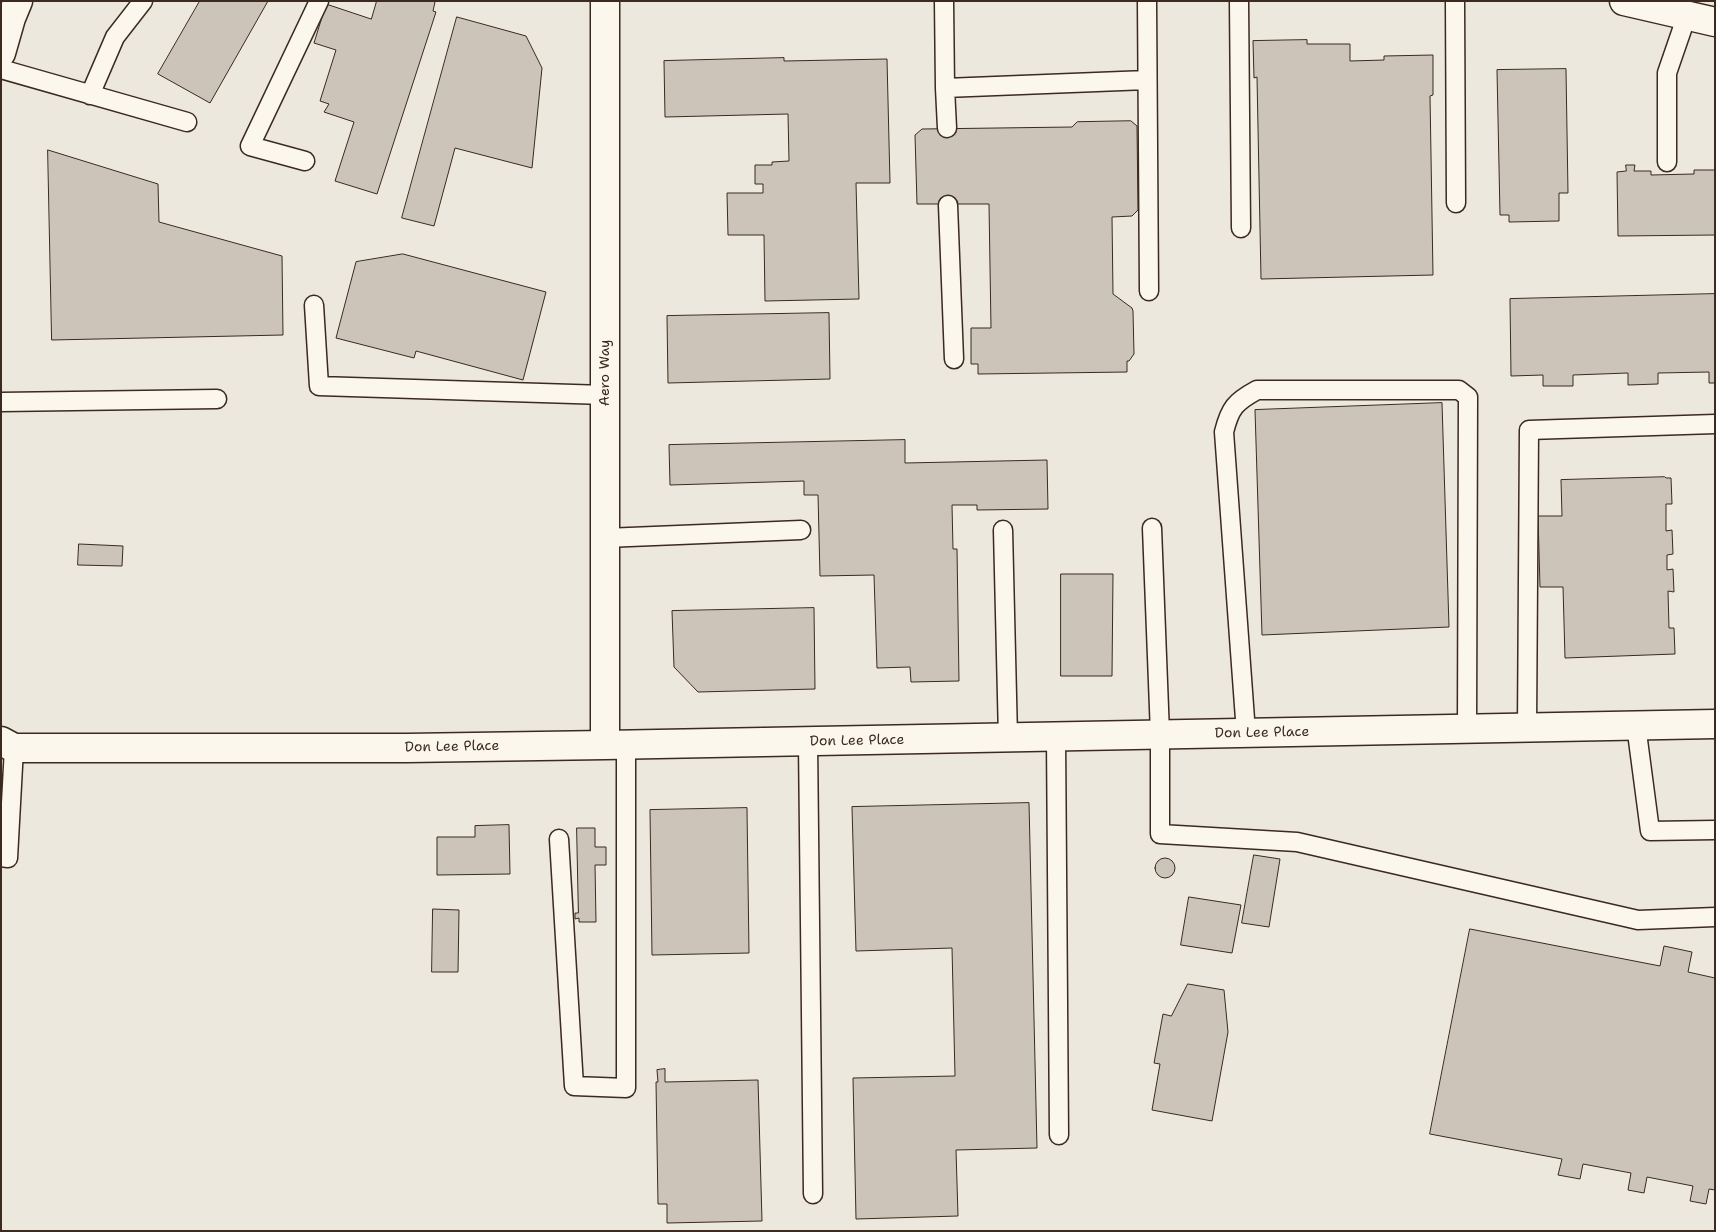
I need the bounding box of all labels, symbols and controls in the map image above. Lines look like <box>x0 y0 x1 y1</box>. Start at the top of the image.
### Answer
street label: Aero Way <box>597 340 613 406</box>
street label: Don Lee Place <box>1215 724 1309 742</box>
street label: Don Lee Place <box>810 732 904 750</box>
street label: Don Lee Place <box>405 738 499 756</box>

